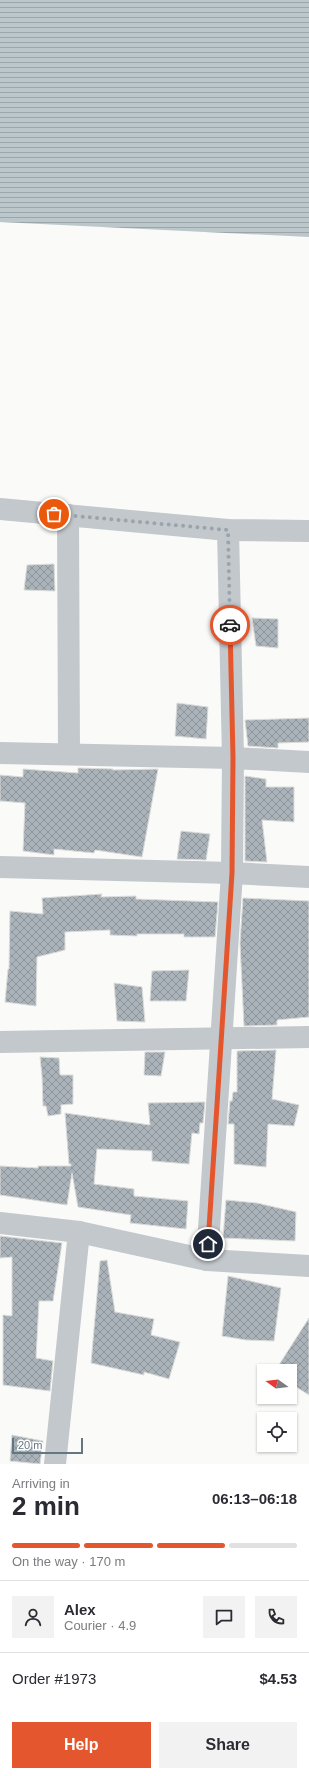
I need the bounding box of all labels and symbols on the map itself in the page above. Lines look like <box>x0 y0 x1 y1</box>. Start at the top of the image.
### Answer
pin <box>37 497 71 531</box>
courier <box>210 605 250 645</box>
pin <box>191 1227 225 1261</box>
north arrow <box>257 1364 297 1404</box>
scale bar <box>12 1436 83 1455</box>

